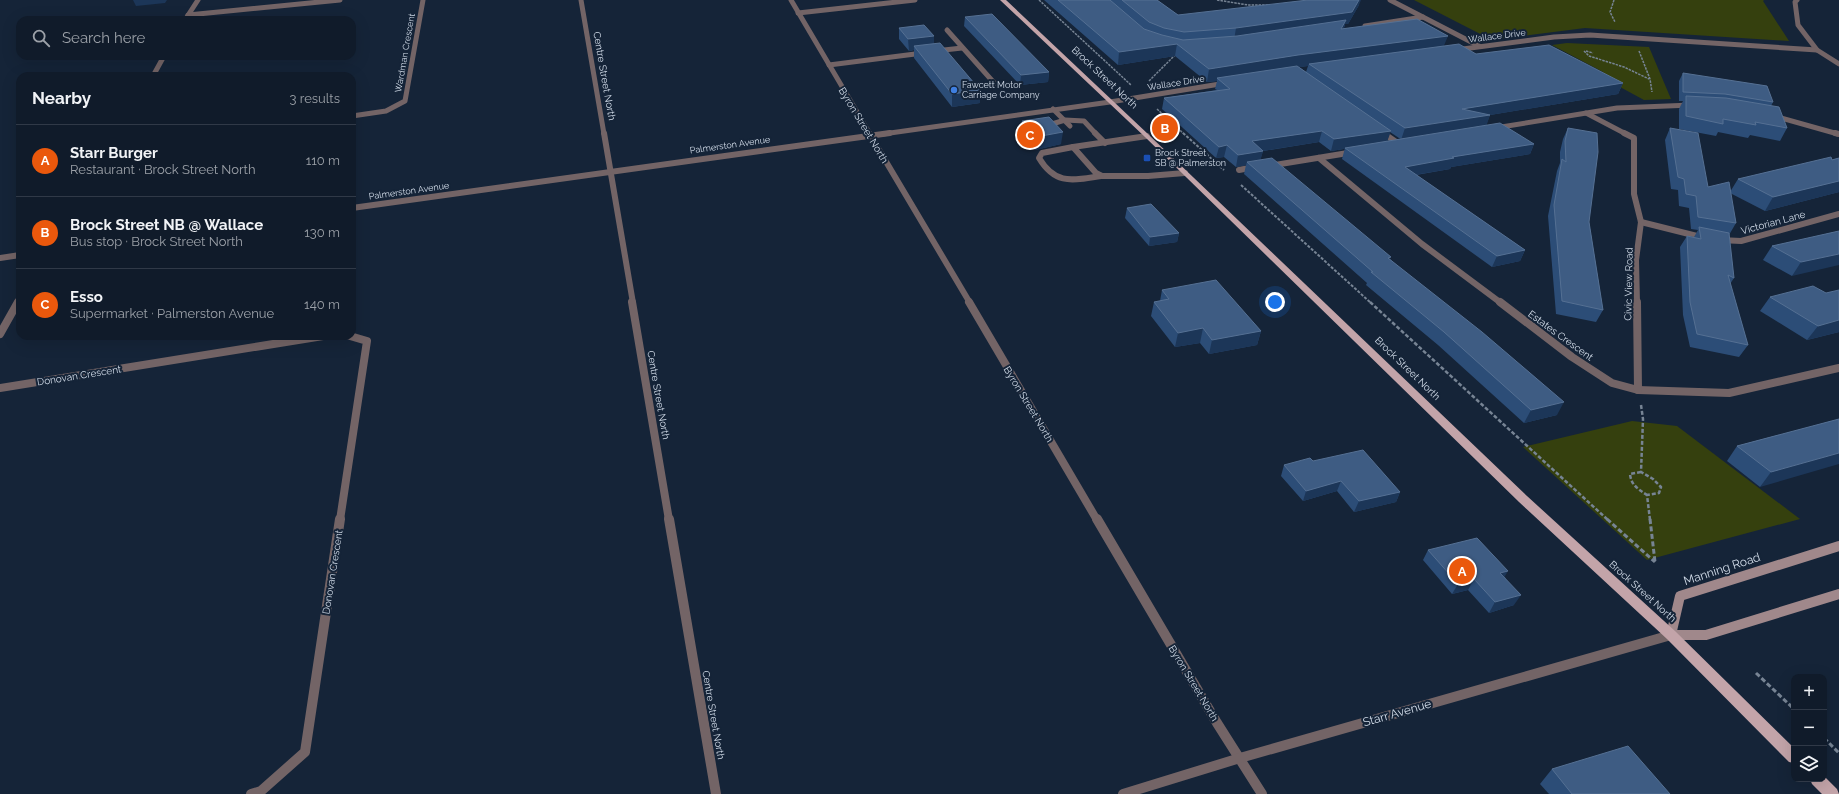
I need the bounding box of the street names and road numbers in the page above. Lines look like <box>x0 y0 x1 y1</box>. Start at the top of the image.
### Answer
street label: Wardman Crescent <box>393 13 417 93</box>
street label: Wallace Drive <box>1468 27 1527 44</box>
street label: Centre Street North <box>591 31 618 122</box>
street label: Brock Street North <box>1070 44 1140 111</box>
street label: Wallace Drive <box>1147 73 1206 92</box>
street label: Byron Street North <box>837 85 891 165</box>
street label: Palmerston Avenue <box>689 134 772 156</box>
street label: Palmerston Avenue <box>368 180 451 202</box>
street label: Victorian Lane <box>1740 209 1807 236</box>
street label: Civic View Road <box>1622 247 1635 321</box>
street label: Estates Crescent <box>1526 308 1596 363</box>
street label: Brock Street North <box>1373 335 1442 402</box>
street label: Centre Street North <box>645 350 672 441</box>
street label: Donovan Crescent <box>36 363 123 388</box>
street label: Byron Street North <box>1002 364 1056 444</box>
street label: Donovan Crescent <box>320 529 345 615</box>
street label: Manning Road <box>1682 550 1762 588</box>
street label: Brock Street North <box>1607 559 1678 624</box>
street label: Byron Street North <box>1167 643 1221 723</box>
street label: Centre Street North <box>700 670 727 761</box>
street label: Starr Avenue <box>1361 697 1433 729</box>

